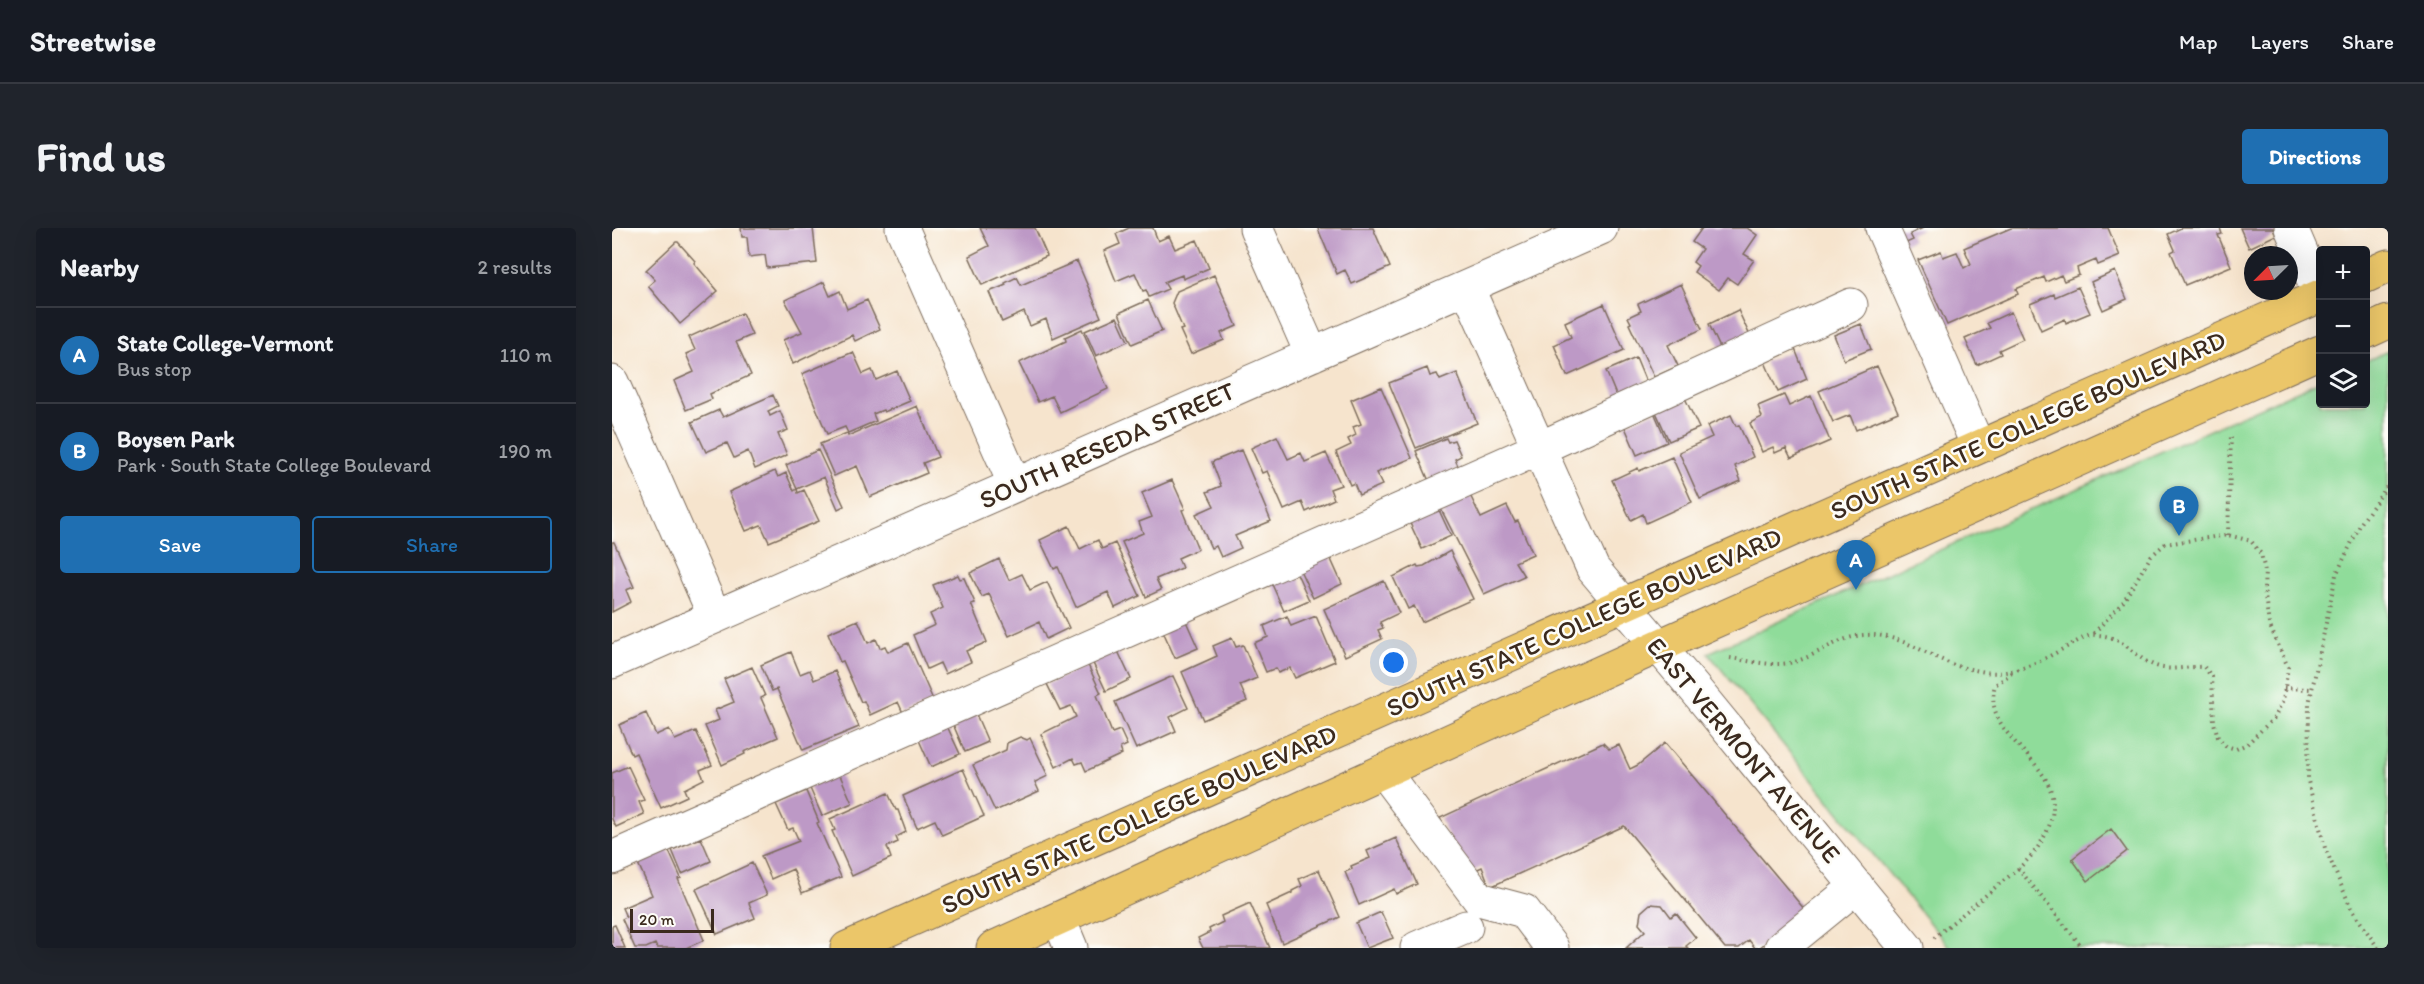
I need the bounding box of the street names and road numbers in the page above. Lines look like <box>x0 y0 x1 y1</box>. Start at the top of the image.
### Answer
street label: SOUTH STATE COLLEGE BOULEVARD <box>1826 323 2230 527</box>
street label: SOUTH RESEDA STREET <box>974 374 1240 516</box>
street label: SOUTH STATE COLLEGE BOULEVARD <box>1381 520 1787 724</box>
street label: EAST VERMONT AVENUE <box>1640 631 1848 869</box>
street label: SOUTH STATE COLLEGE BOULEVARD <box>936 717 1342 921</box>

